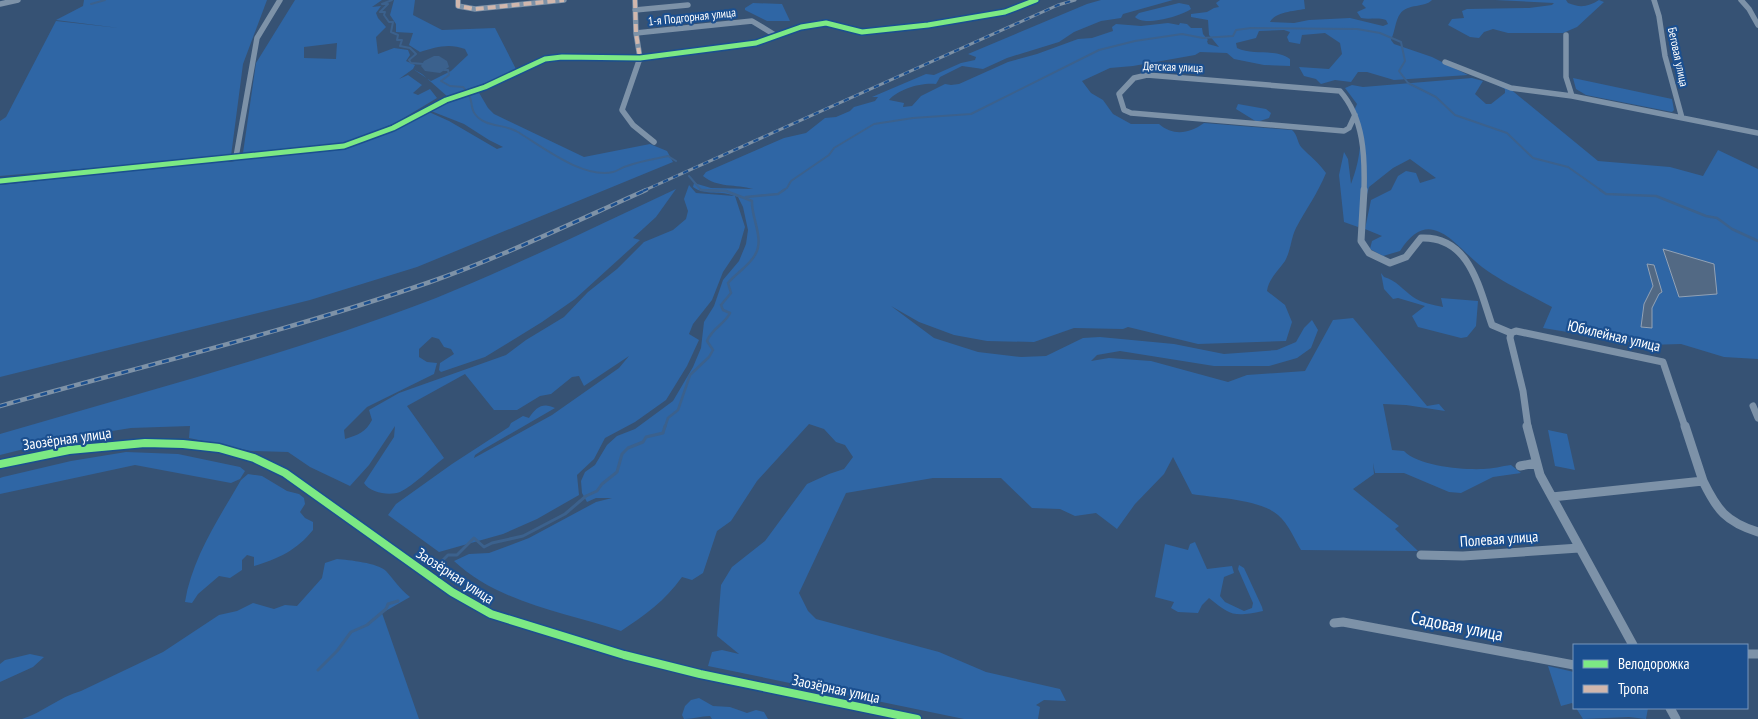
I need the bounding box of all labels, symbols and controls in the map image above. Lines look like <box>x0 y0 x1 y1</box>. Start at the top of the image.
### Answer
street label: 1-я Подгорная улица <box>647 4 737 29</box>
street label: Беговая улица <box>1665 26 1692 88</box>
street label: Детская улица <box>1143 58 1204 75</box>
street label: Юбилейная улица <box>1566 316 1662 355</box>
street label: Заозёрная улица <box>21 423 112 454</box>
street label: Полевая улица <box>1459 526 1539 551</box>
street label: Заозёрная улица <box>413 543 498 608</box>
street label: Садовая улица <box>1409 605 1505 646</box>
legend <box>1573 644 1748 709</box>
text: Велодорожка <box>1618 654 1689 673</box>
street label: Заозёрная улица <box>791 670 882 707</box>
text: Тропа <box>1618 679 1649 698</box>

